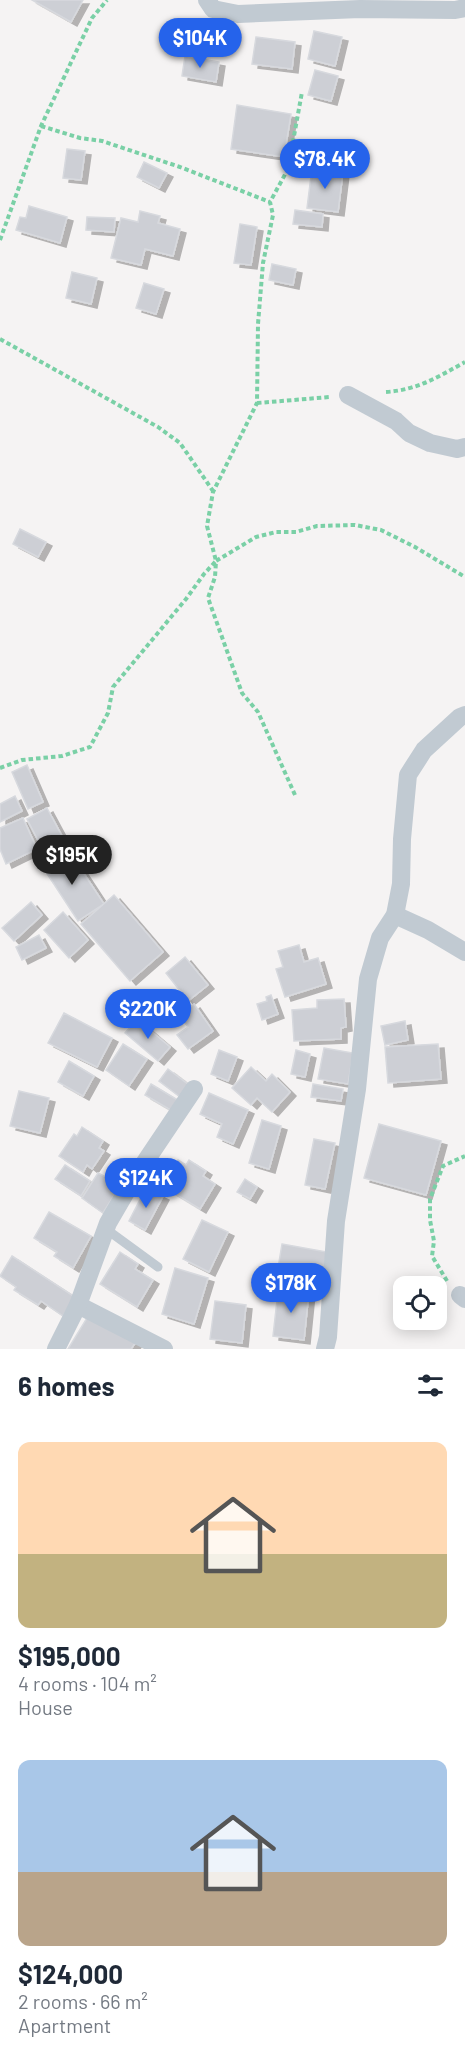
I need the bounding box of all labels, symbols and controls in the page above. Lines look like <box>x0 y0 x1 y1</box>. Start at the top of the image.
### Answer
pin: $104K <box>158 18 242 69</box>
text: $104K <box>173 25 227 49</box>
pin: $78.4K <box>276 139 374 190</box>
text: $78.4K <box>294 146 356 170</box>
pin: $195K <box>30 835 114 886</box>
text: $195K <box>46 842 98 866</box>
pin: $220K <box>106 989 190 1040</box>
text: $220K <box>119 996 177 1020</box>
pin: $124K <box>104 1158 188 1209</box>
text: $124K <box>119 1165 173 1189</box>
pin: $178K <box>249 1263 333 1314</box>
text: $178K <box>265 1270 317 1294</box>
map controls <box>393 1276 447 1330</box>
button: locate <box>393 1276 447 1330</box>
icon: filters <box>414 1369 447 1402</box>
text: 6 homes <box>18 1370 115 1401</box>
icon: home <box>179 1481 287 1589</box>
text: $195,000 <box>18 1640 121 1671</box>
text: 4 rooms · 104 m² <box>18 1671 157 1695</box>
text: House <box>18 1695 73 1719</box>
icon: home <box>179 1799 287 1907</box>
text: $124,000 <box>18 1958 123 1989</box>
text: 2 rooms · 66 m² <box>18 1989 148 2013</box>
text: Apartment <box>18 2013 111 2037</box>

